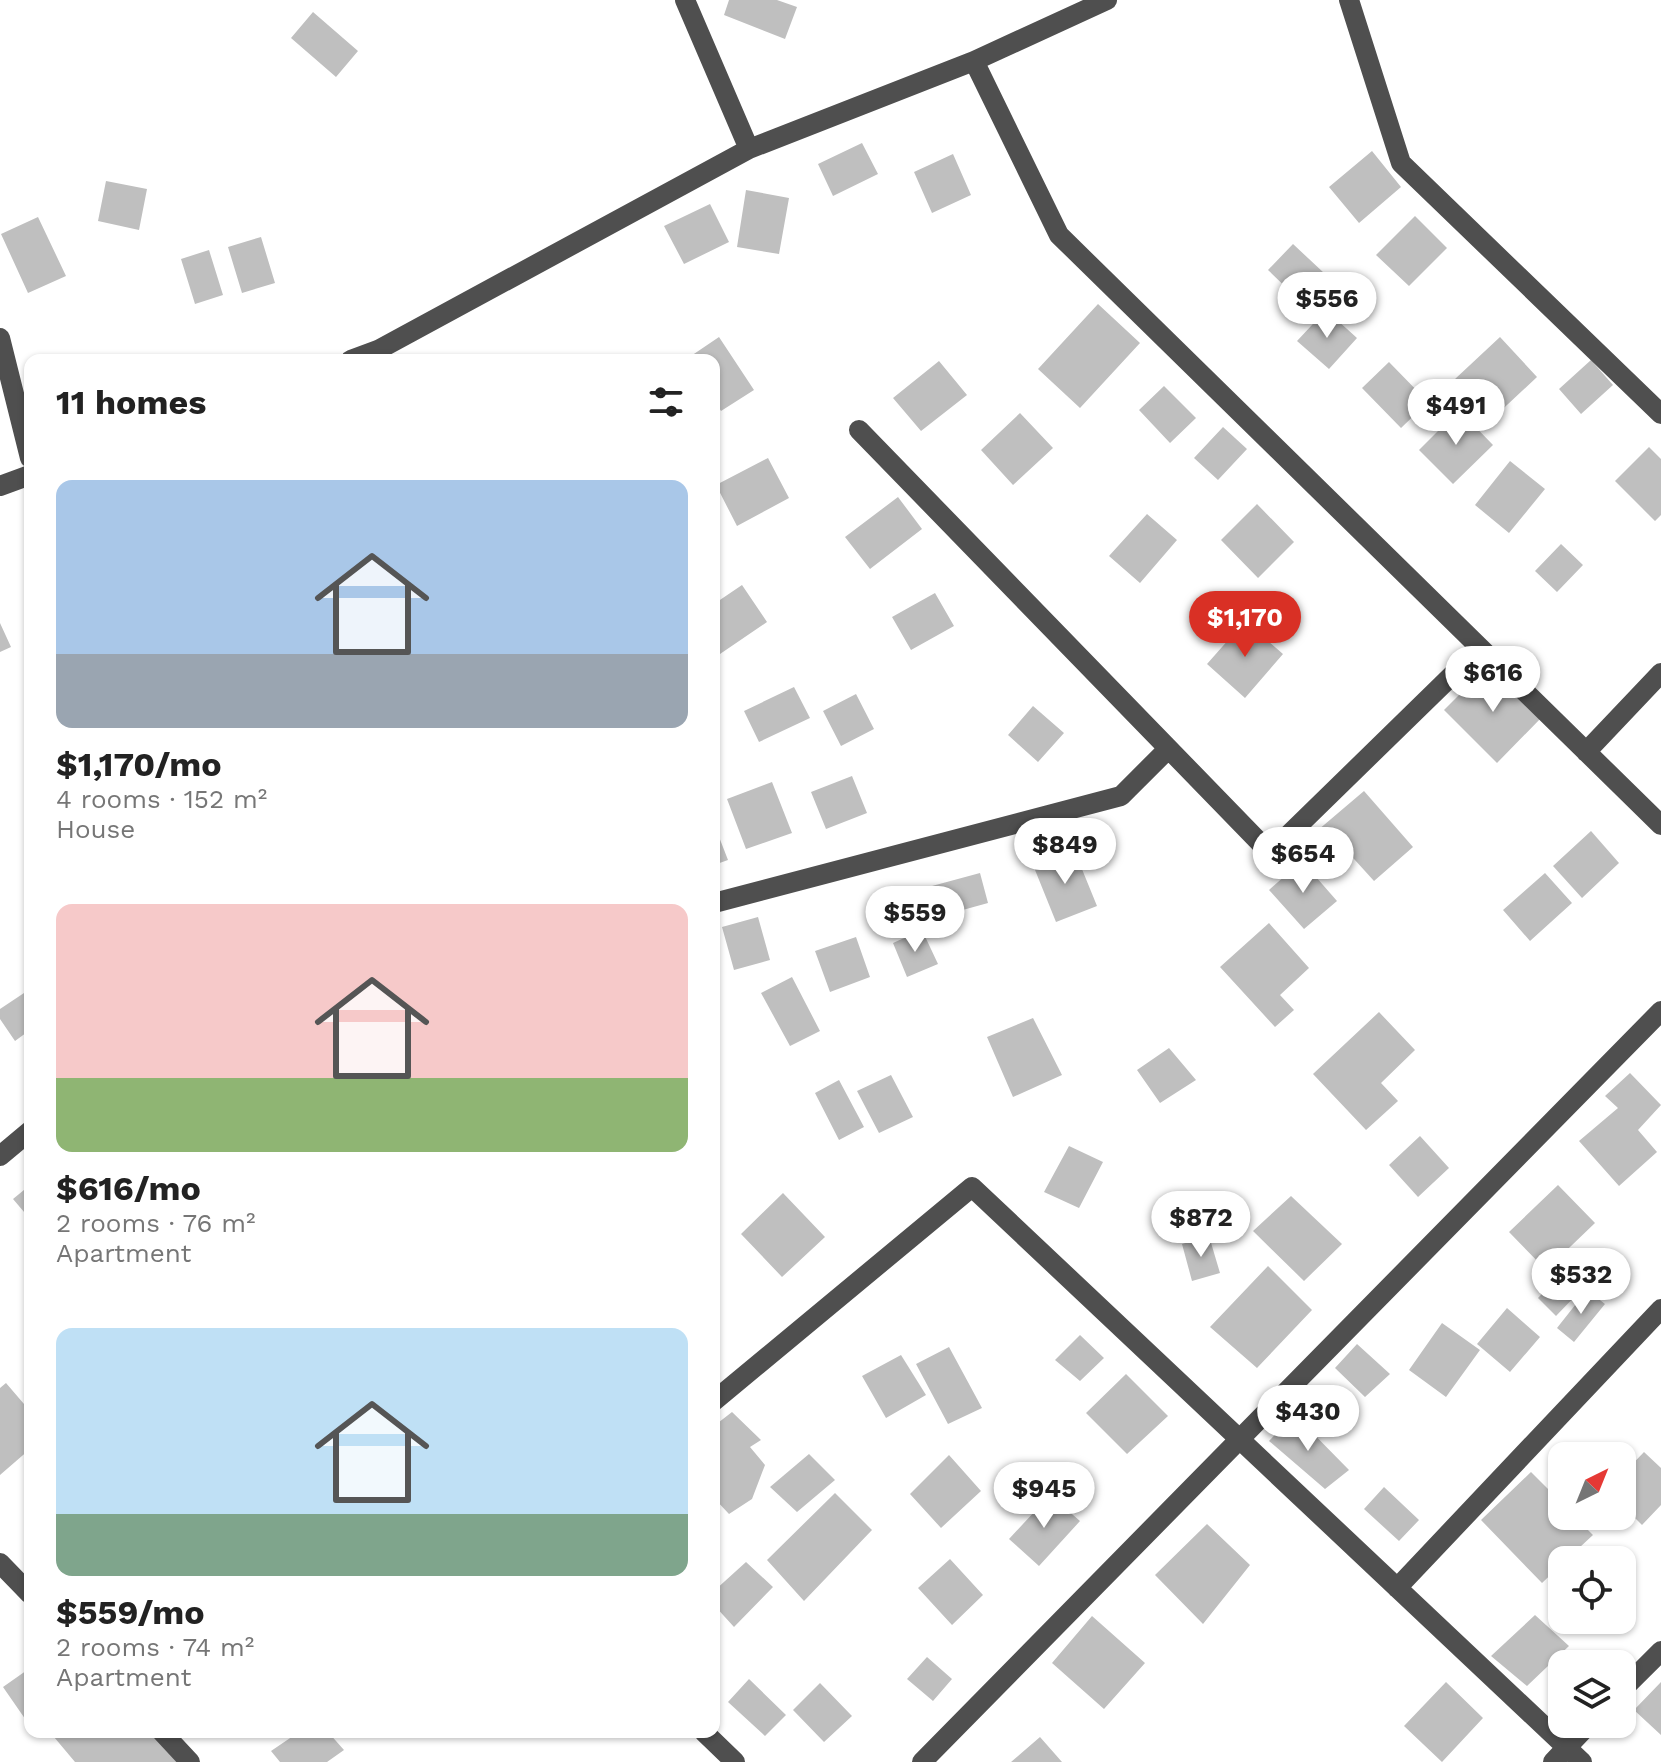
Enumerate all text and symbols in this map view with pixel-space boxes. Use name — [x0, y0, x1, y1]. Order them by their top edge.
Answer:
pin: $556 — [1280, 272, 1374, 340]
text: $556 — [1296, 283, 1359, 313]
pin: $491 — [1409, 379, 1503, 447]
icon: filters — [644, 380, 688, 424]
text: 11 homes — [56, 382, 206, 422]
text: $491 — [1426, 390, 1486, 420]
icon: home — [300, 532, 444, 676]
pin: $1,170 — [1180, 591, 1310, 659]
text: $1,170 — [1207, 602, 1283, 632]
pin: $616 — [1446, 646, 1540, 714]
text: $616 — [1463, 657, 1523, 687]
text: $1,170/mo — [56, 744, 222, 784]
text: 4 rooms · 152 m² — [56, 784, 267, 814]
text: House — [56, 814, 135, 844]
pin: $849 — [1018, 818, 1112, 886]
pin: $654 — [1256, 827, 1350, 895]
text: $849 — [1032, 829, 1098, 859]
text: $654 — [1271, 838, 1335, 868]
pin: $559 — [868, 886, 962, 954]
text: $559 — [884, 897, 947, 927]
icon: home — [300, 956, 444, 1100]
text: $616/mo — [56, 1168, 201, 1208]
pin: $872 — [1154, 1191, 1248, 1259]
text: $872 — [1169, 1202, 1233, 1232]
text: 2 rooms · 76 m² — [56, 1208, 255, 1238]
text: Apartment — [56, 1238, 192, 1268]
pin: $532 — [1534, 1248, 1628, 1316]
text: $532 — [1550, 1259, 1612, 1289]
icon: home — [300, 1380, 444, 1524]
pin: $430 — [1261, 1385, 1355, 1453]
text: $430 — [1275, 1396, 1341, 1426]
north arrow — [1548, 1442, 1636, 1530]
map controls — [1548, 1442, 1636, 1738]
pin: $945 — [997, 1462, 1091, 1530]
text: $945 — [1012, 1473, 1076, 1503]
button: locate — [1548, 1546, 1636, 1634]
text: $559/mo — [56, 1592, 205, 1632]
text: 2 rooms · 74 m² — [56, 1632, 254, 1662]
button: layers — [1548, 1650, 1636, 1738]
text: Apartment — [56, 1662, 192, 1692]

